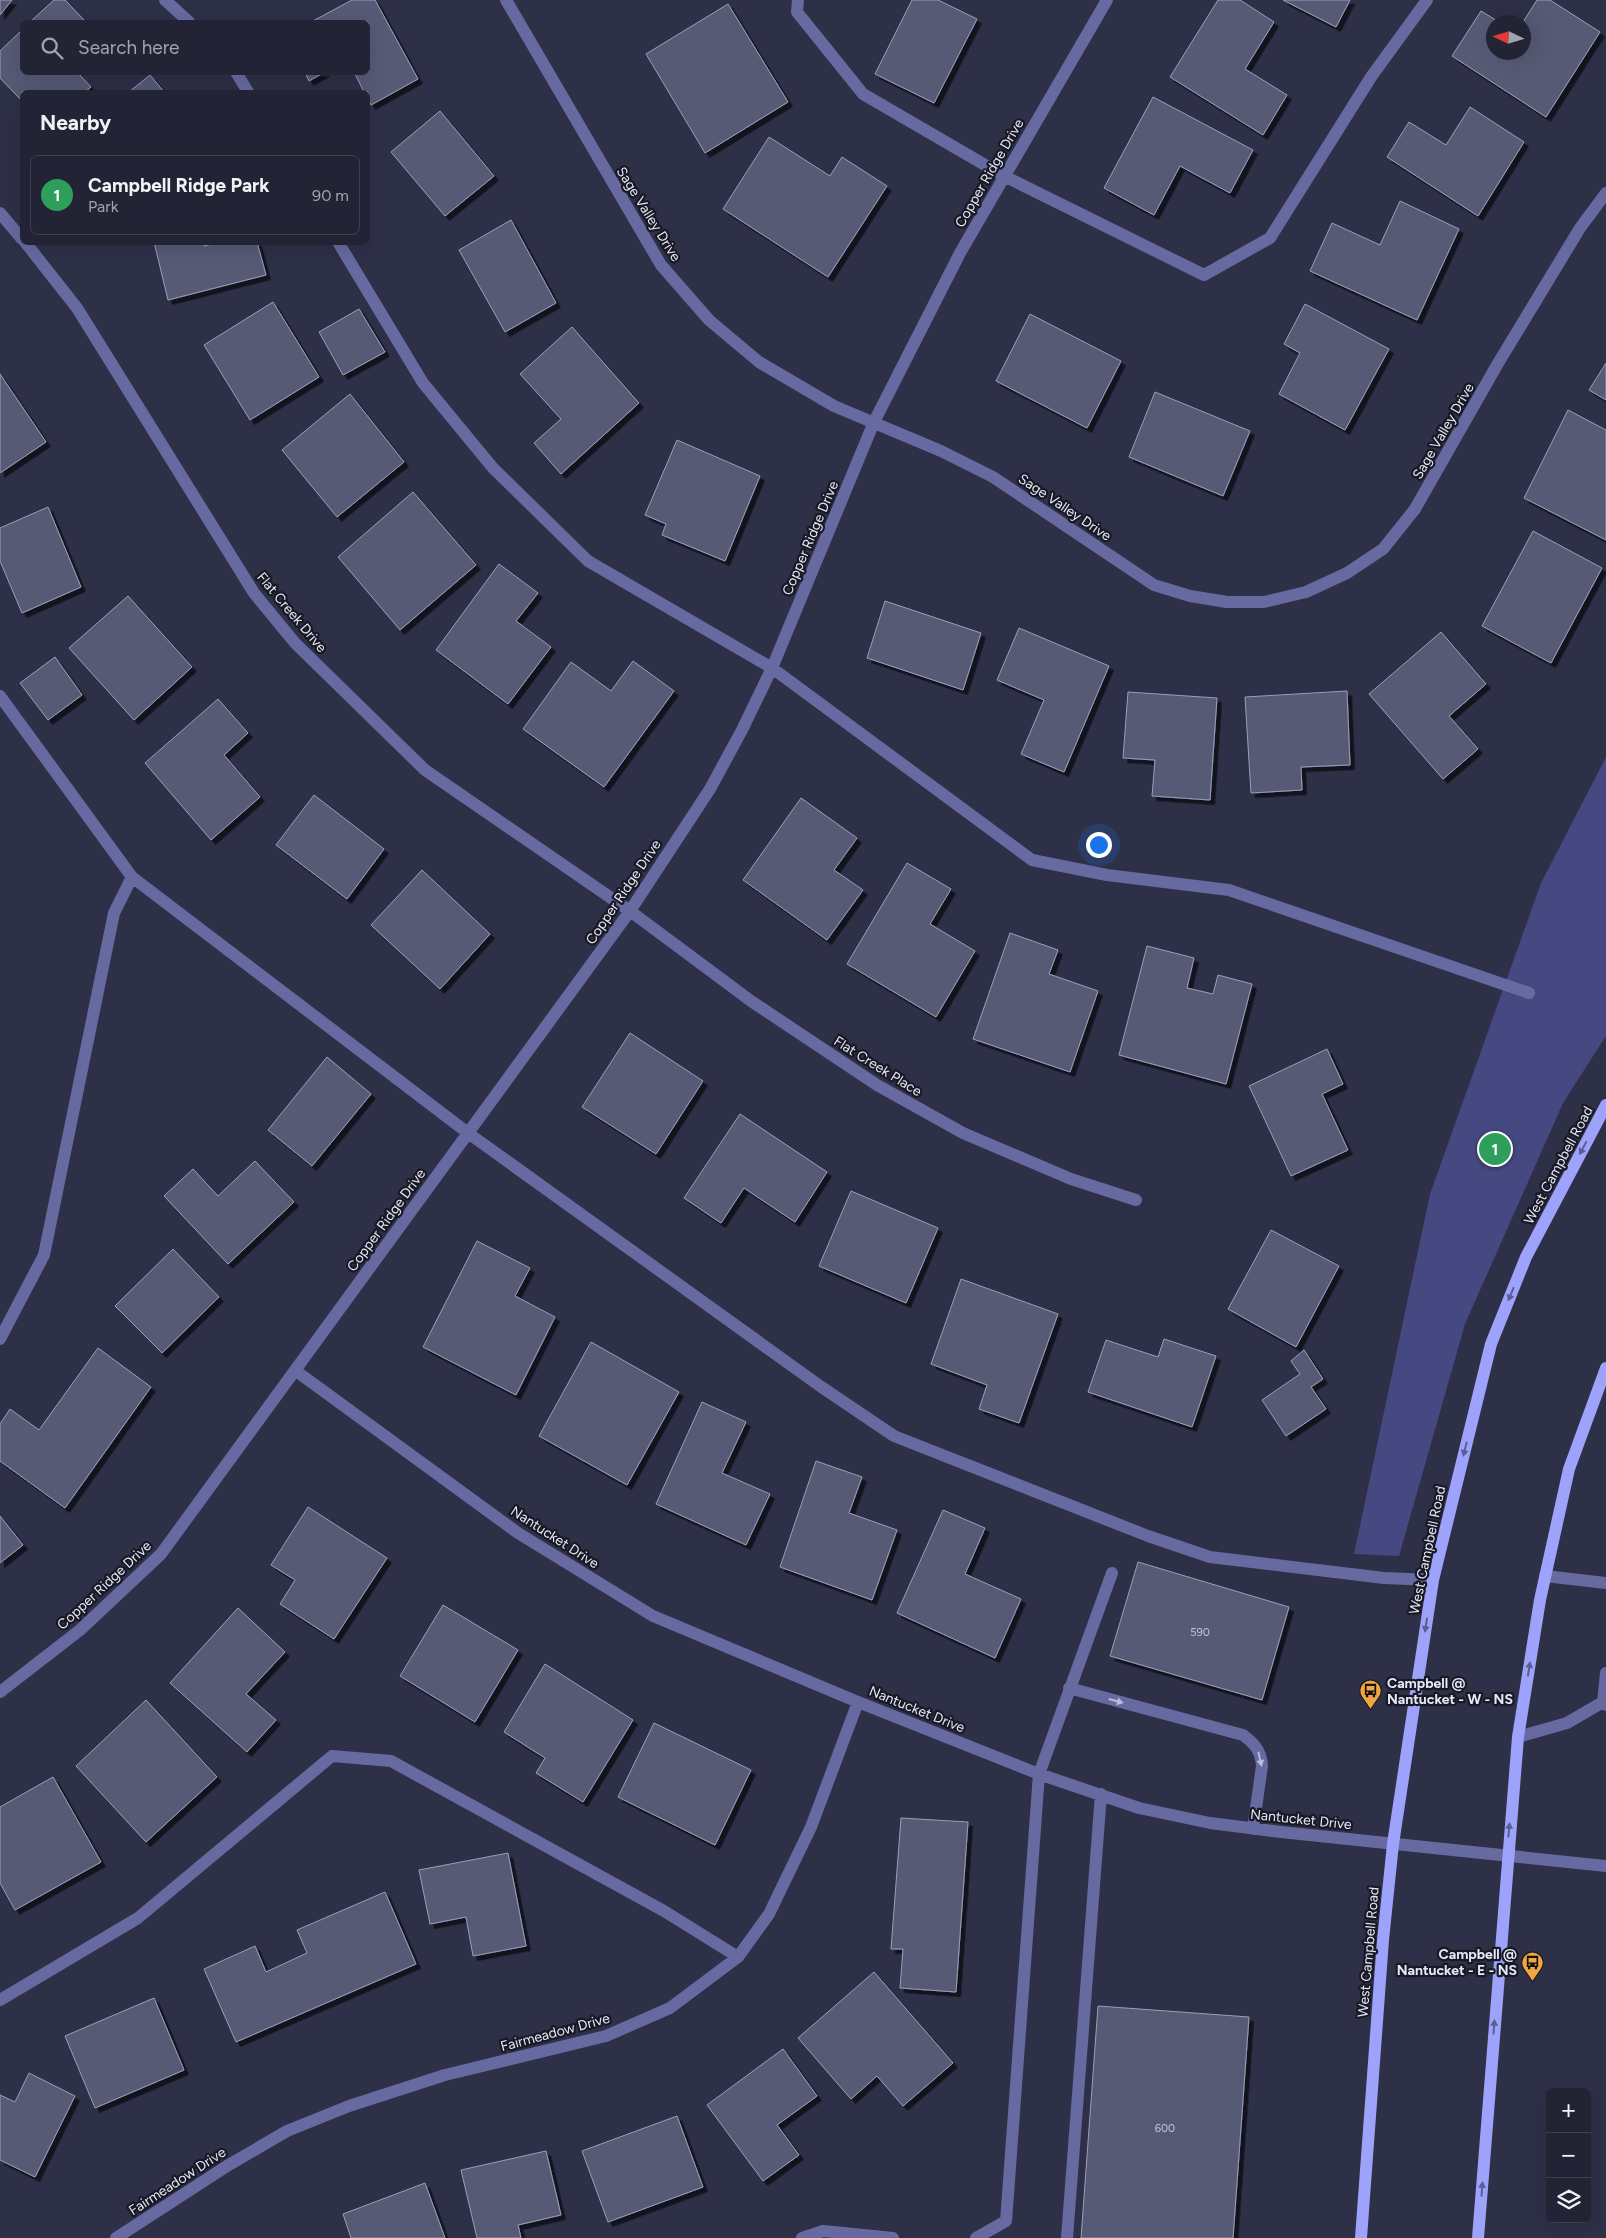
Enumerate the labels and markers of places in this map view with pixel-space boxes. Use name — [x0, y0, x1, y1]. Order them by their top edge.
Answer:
pin: 1 — [1479, 1130, 1511, 1168]
place label: Campbell @ Nantucket - W - NS — [1387, 1675, 1513, 1708]
bus stop icon: Campbell @ Nantucket - W - NS — [1359, 1679, 1383, 1710]
place label: Campbell @ Nantucket - E - NS — [1397, 1946, 1517, 1979]
bus stop icon: Campbell @ Nantucket - E - NS — [1521, 1950, 1545, 1981]

